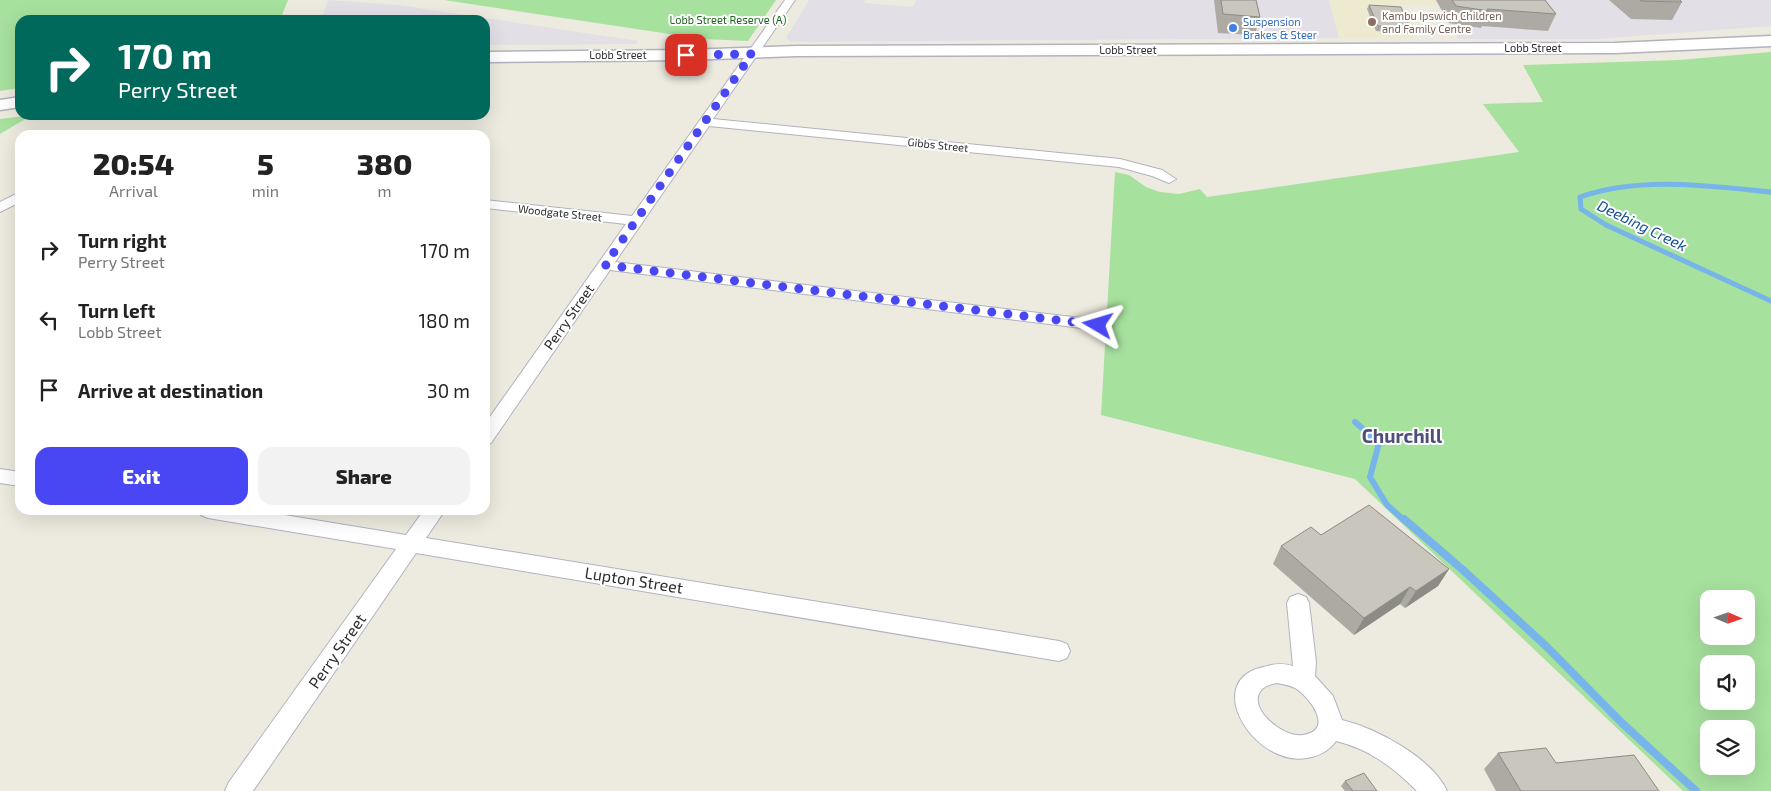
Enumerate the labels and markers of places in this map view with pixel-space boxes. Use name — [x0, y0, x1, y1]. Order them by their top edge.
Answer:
place label: Kambu Ipswich Children and Family Centre — [1382, 9, 1502, 35]
place label: Suspension Brakes & Steer — [1243, 15, 1318, 41]
marker: Kambu Ipswich Children and Family Centre — [1366, 16, 1378, 28]
marker: Suspension Brakes & Steer — [1227, 22, 1239, 34]
pin — [665, 34, 707, 76]

